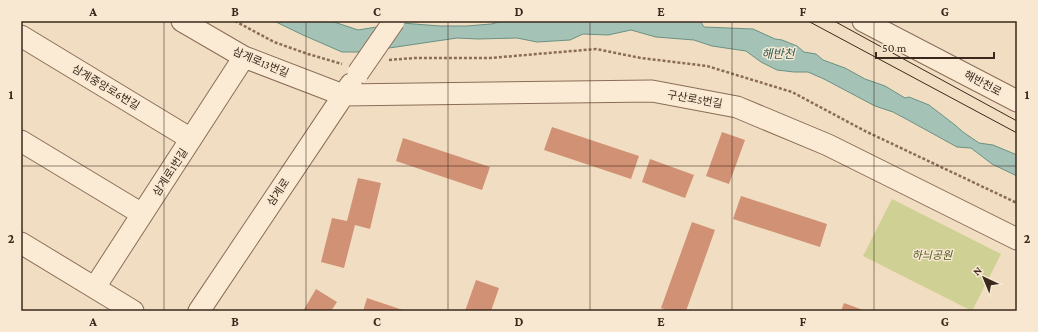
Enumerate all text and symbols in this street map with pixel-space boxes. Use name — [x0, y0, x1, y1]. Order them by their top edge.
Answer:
text: A — [88, 4, 97, 19]
text: B — [231, 4, 239, 19]
text: C — [373, 4, 381, 19]
text: D — [515, 4, 524, 19]
text: E — [657, 4, 665, 19]
text: F — [800, 4, 807, 19]
text: G — [941, 4, 949, 19]
scale bar — [876, 34, 994, 60]
text: 50 m — [882, 41, 907, 55]
street label: 삼계로13번길 — [231, 45, 291, 79]
water label: 해반천 — [761, 47, 797, 61]
street label: 삼계중앙로6번길 — [70, 62, 142, 112]
street label: 해반천로 — [962, 68, 1004, 98]
text: 1 — [9, 87, 14, 102]
text: 1 — [1025, 87, 1030, 102]
street label: 구산로5번길 — [666, 88, 724, 110]
street label: 삼계로1번길 — [150, 146, 190, 198]
street label: 삼계로 — [265, 176, 291, 208]
text: 2 — [8, 231, 15, 246]
text: 2 — [1024, 231, 1031, 246]
park label: 하늬공원 — [912, 249, 953, 261]
north arrow — [964, 258, 1004, 298]
text: N — [970, 264, 984, 278]
text: A — [88, 314, 97, 329]
text: B — [231, 314, 239, 329]
text: C — [373, 314, 381, 329]
text: D — [515, 314, 524, 329]
text: E — [657, 314, 665, 329]
text: F — [800, 314, 807, 329]
text: G — [941, 314, 949, 329]

